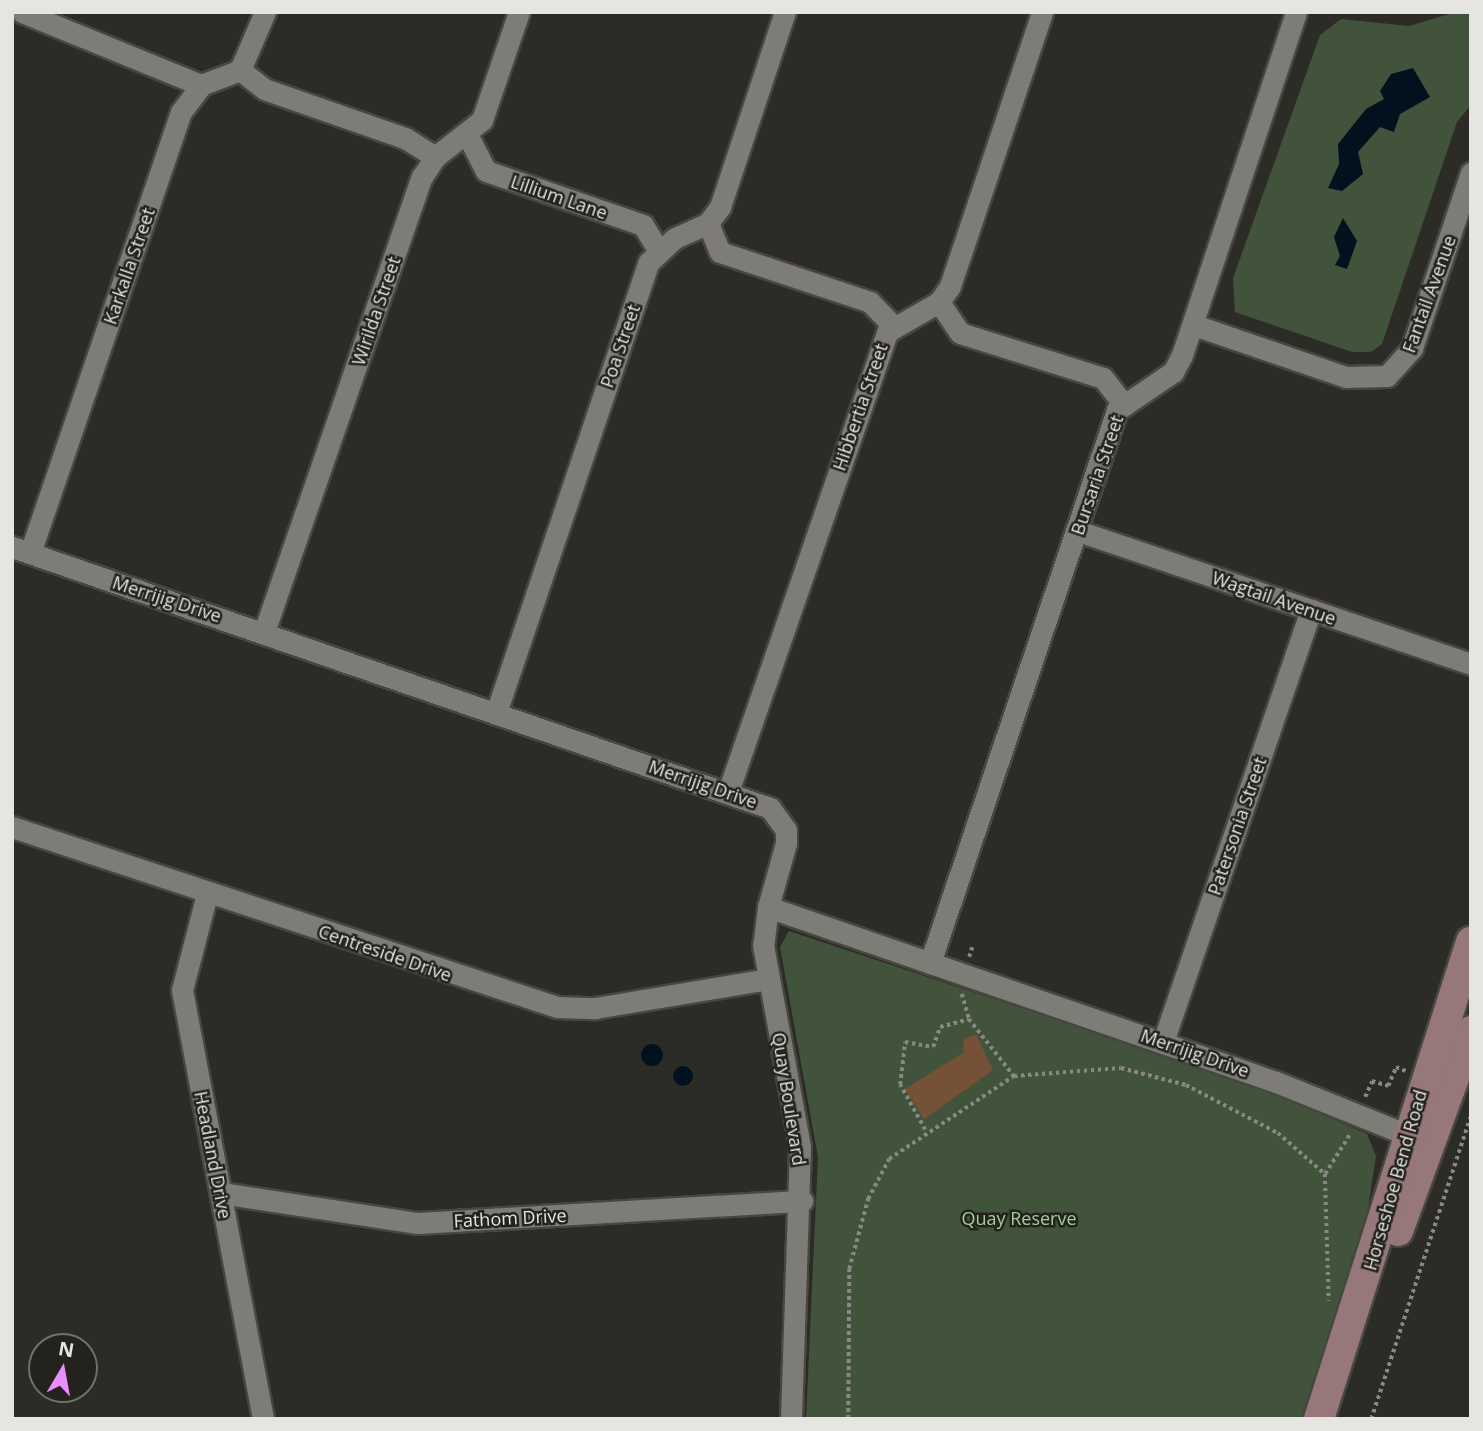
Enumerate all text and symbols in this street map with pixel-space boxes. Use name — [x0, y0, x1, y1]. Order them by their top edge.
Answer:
street label: Lillium Lane — [508, 170, 610, 224]
street label: Karkalla Street — [99, 205, 159, 327]
street label: Fantail Avenue — [1398, 232, 1460, 356]
street label: Wirilda Street — [347, 254, 405, 368]
street label: Poa Street — [596, 302, 644, 390]
street label: Hibbertia Street — [828, 341, 892, 473]
street label: Bursaria Street — [1066, 412, 1128, 538]
street label: Wagtail Avenue — [1209, 567, 1339, 629]
street label: Merrijig Drive — [110, 571, 224, 627]
street label: Patersonia Street — [1203, 754, 1271, 898]
street label: Merrijig Drive — [646, 755, 760, 813]
street label: Centreside Drive — [316, 920, 454, 986]
street label: Merrijig Drive — [1138, 1024, 1252, 1082]
street label: Quay Boulevard — [768, 1031, 810, 1167]
street label: Horseshoe Bend Road — [1359, 1087, 1431, 1273]
street label: Headland Drive — [190, 1089, 236, 1221]
street label: Fathom Drive — [453, 1204, 567, 1232]
park label: Quay Reserve — [961, 1207, 1077, 1229]
north arrow — [28, 1333, 98, 1403]
text: N — [56, 1335, 76, 1363]

